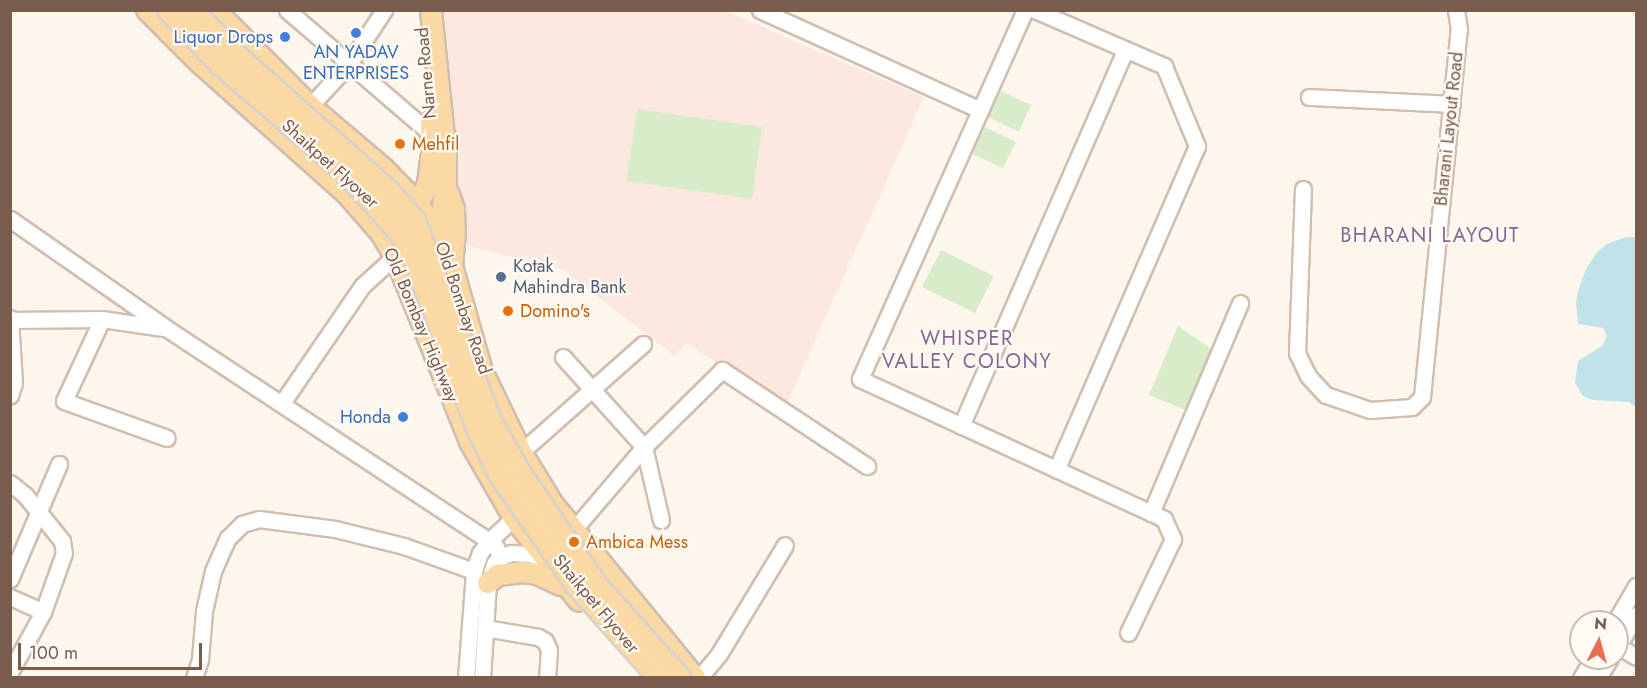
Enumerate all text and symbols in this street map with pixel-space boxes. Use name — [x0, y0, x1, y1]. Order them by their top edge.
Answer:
place label: Liquor Drops — [174, 26, 273, 48]
marker: AN YADAV ENTERPRISES — [349, 26, 363, 40]
street label: Narne Road — [411, 26, 441, 120]
marker: Liquor Drops — [278, 30, 292, 44]
place label: AN YADAV ENTERPRISES — [303, 42, 409, 84]
street label: Bharani Layout Road — [1430, 51, 1468, 207]
street label: Shaikpet Flyover — [277, 115, 383, 213]
place label: Mehfil — [412, 133, 459, 155]
marker: Mehfil — [393, 137, 407, 151]
district label: BHARANI LAYOUT — [1340, 223, 1520, 247]
street label: Old Bombay Road — [430, 239, 496, 377]
street label: Old Bombay Highway — [379, 244, 463, 406]
place label: Kotak Mahindra Bank — [513, 256, 626, 298]
marker: Kotak Mahindra Bank — [494, 270, 508, 284]
place label: Domino's — [520, 300, 590, 322]
marker: Domino's — [501, 304, 515, 318]
district label: WHISPER VALLEY COLONY — [882, 326, 1052, 373]
place label: Honda — [340, 406, 391, 428]
marker: Honda — [396, 410, 410, 424]
place label: Ambica Mess — [586, 531, 688, 553]
marker: Ambica Mess — [567, 535, 581, 549]
street label: Shaikpet Flyover — [548, 550, 644, 658]
north arrow — [1569, 610, 1629, 670]
text: N — [1593, 611, 1608, 636]
scale bar — [21, 631, 206, 669]
text: 100 m — [29, 640, 78, 666]

